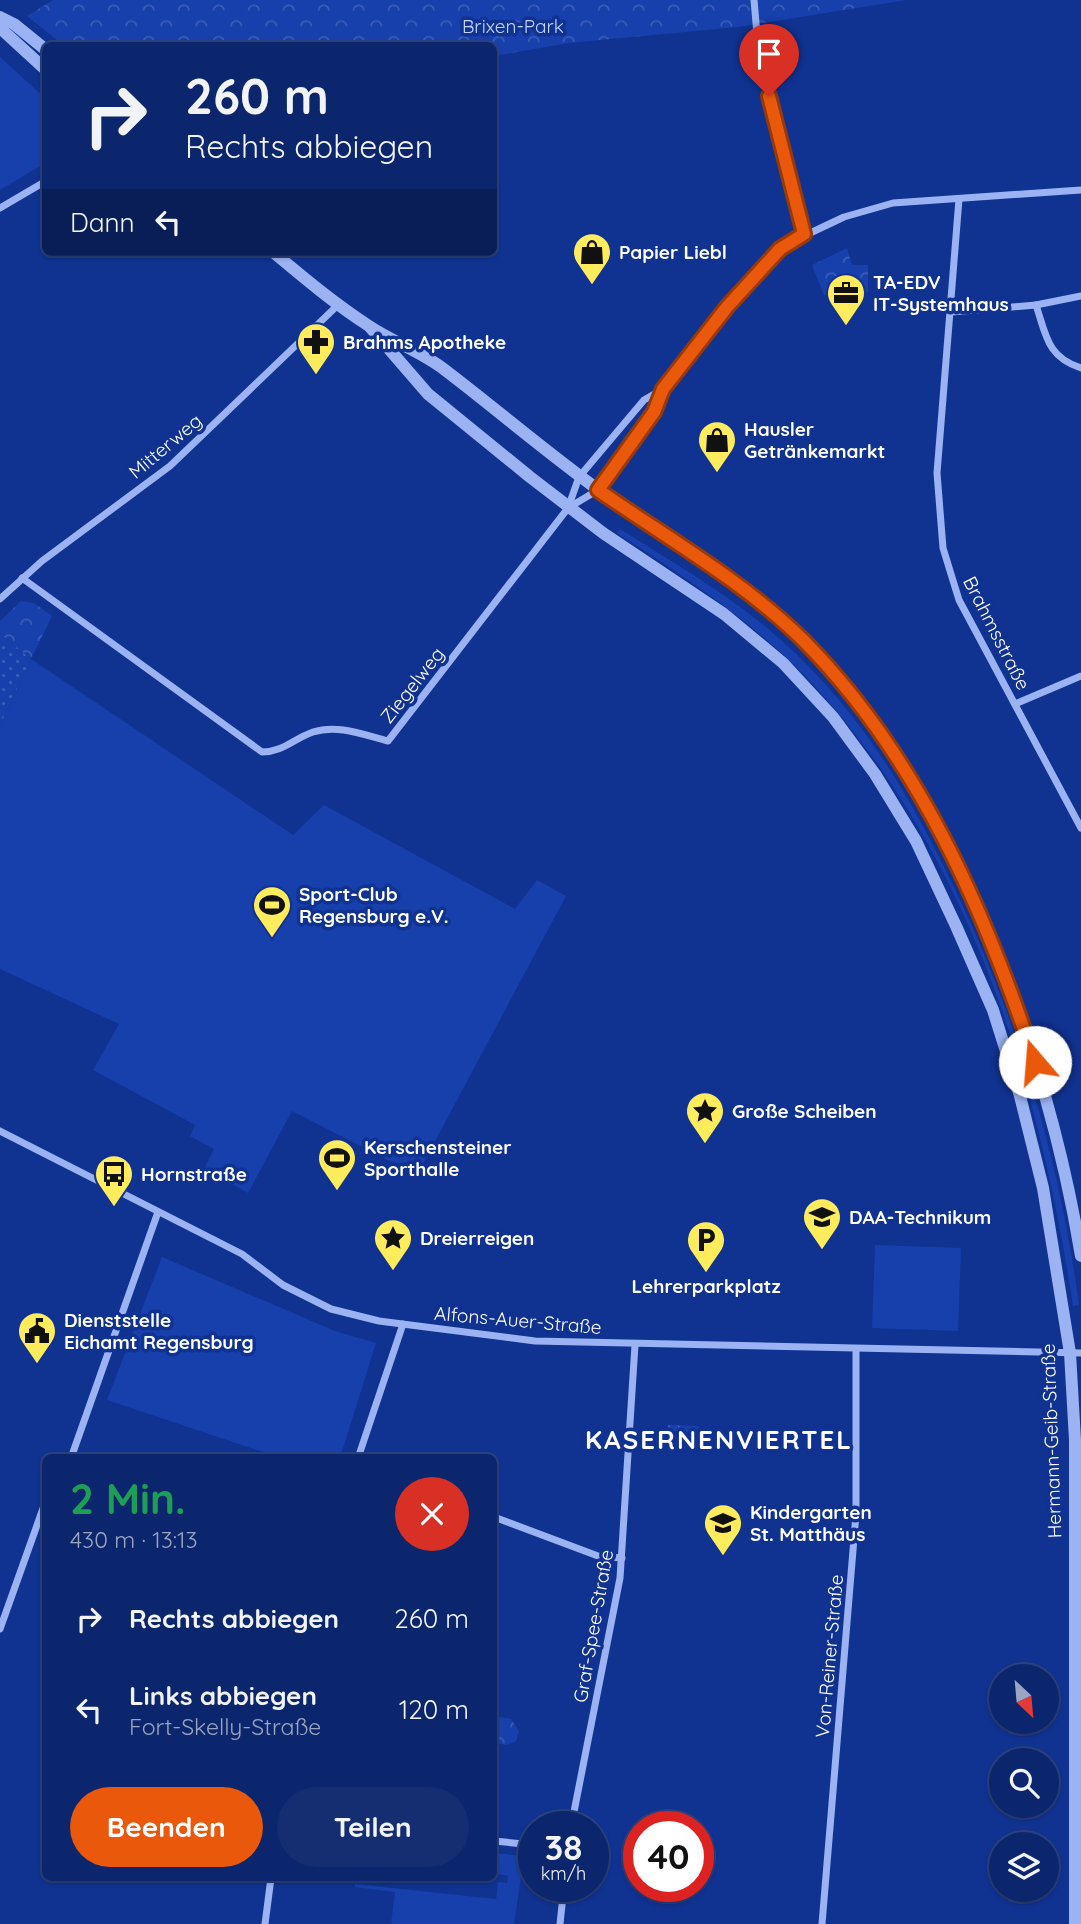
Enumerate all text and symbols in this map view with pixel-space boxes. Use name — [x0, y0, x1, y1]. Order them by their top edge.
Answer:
park label: Brixen-Park — [462, 14, 564, 38]
pin — [739, 24, 799, 96]
icon: arrive — [750, 35, 788, 73]
text: 260 m — [185, 65, 329, 126]
icon: right — [70, 70, 161, 161]
text: Rechts abbiegen — [185, 126, 433, 166]
icon: left — [149, 203, 187, 241]
text: Dann — [70, 206, 135, 239]
shop icon: Papier Liebl — [571, 231, 613, 286]
place label: Papier Liebl — [619, 240, 727, 264]
place label: TA-EDV IT-Systemhaus — [873, 270, 1009, 316]
office icon: TA-EDV IT-Systemhaus — [825, 272, 867, 327]
pharmacy icon: Brahms Apotheke — [295, 321, 337, 376]
place label: Brahms Apotheke — [343, 330, 506, 354]
street label: Mitterweg — [123, 408, 207, 484]
place label: Hausler Getränkemarkt — [744, 417, 885, 463]
shop icon: Hausler Getränkemarkt — [696, 419, 738, 474]
street label: Brahmsstraße — [958, 572, 1036, 694]
street label: Ziegelweg — [375, 642, 449, 728]
place label: Sport-Club Regensburg e.V. — [299, 882, 449, 928]
sports icon: Sport-Club Regensburg e.V. — [251, 884, 293, 939]
position arrow — [998, 1025, 1072, 1099]
place icon: Große Scheiben — [684, 1090, 726, 1145]
place label: Große Scheiben — [732, 1099, 877, 1123]
place label: Kerschensteiner Sporthalle — [364, 1135, 512, 1181]
sports icon: Kerschensteiner Sporthalle — [316, 1137, 358, 1192]
bus stop icon: Hornstraße — [93, 1153, 135, 1208]
place label: Hornstraße — [141, 1162, 247, 1186]
school or university icon: DAA-Technikum — [801, 1196, 843, 1251]
place label: DAA-Technikum — [849, 1205, 991, 1229]
place icon: Dreierreigen — [372, 1217, 414, 1272]
parking icon: Lehrerparkplatz — [685, 1219, 727, 1274]
place label: Dreierreigen — [420, 1226, 534, 1250]
place label: Lehrerparkplatz — [631, 1274, 781, 1298]
street label: Alfons-Auer-Straße — [433, 1301, 603, 1339]
place label: Dienststelle Eichamt Regensburg — [64, 1308, 254, 1354]
public building icon: Dienststelle Eichamt Regensburg — [16, 1310, 58, 1365]
street label: Hermann-Geib-Straße — [1036, 1343, 1066, 1539]
district label: KASERNENVIERTEL — [585, 1423, 853, 1456]
text: 2 Min. — [70, 1472, 185, 1525]
button: close — [395, 1477, 469, 1551]
place label: Kindergarten St. Matthäus — [750, 1500, 872, 1546]
school or university icon: Kindergarten St. Matthäus — [702, 1502, 744, 1557]
text: 430 m · 13:13 — [70, 1525, 198, 1554]
street label: Graf-Spee-Straße — [568, 1548, 618, 1704]
street label: Von-Reiner-Straße — [810, 1573, 848, 1739]
icon: right — [70, 1600, 108, 1638]
text: Rechts abbiegen — [129, 1602, 339, 1635]
text: 260 m — [394, 1602, 469, 1635]
north arrow — [989, 1664, 1059, 1734]
map controls — [989, 1664, 1059, 1902]
text: Links abbiegen — [129, 1679, 317, 1712]
icon: left — [70, 1691, 108, 1729]
text: 120 m — [399, 1693, 469, 1726]
text: Fort-Skelly-Straße — [129, 1712, 321, 1741]
button: search — [989, 1748, 1059, 1818]
button: Beenden — [70, 1787, 263, 1867]
button: Teilen — [277, 1787, 469, 1867]
speed limit sign: 40 — [623, 1811, 714, 1902]
text: 38 — [545, 1825, 582, 1869]
button: layers — [989, 1832, 1059, 1902]
text: km/h — [541, 1862, 586, 1885]

